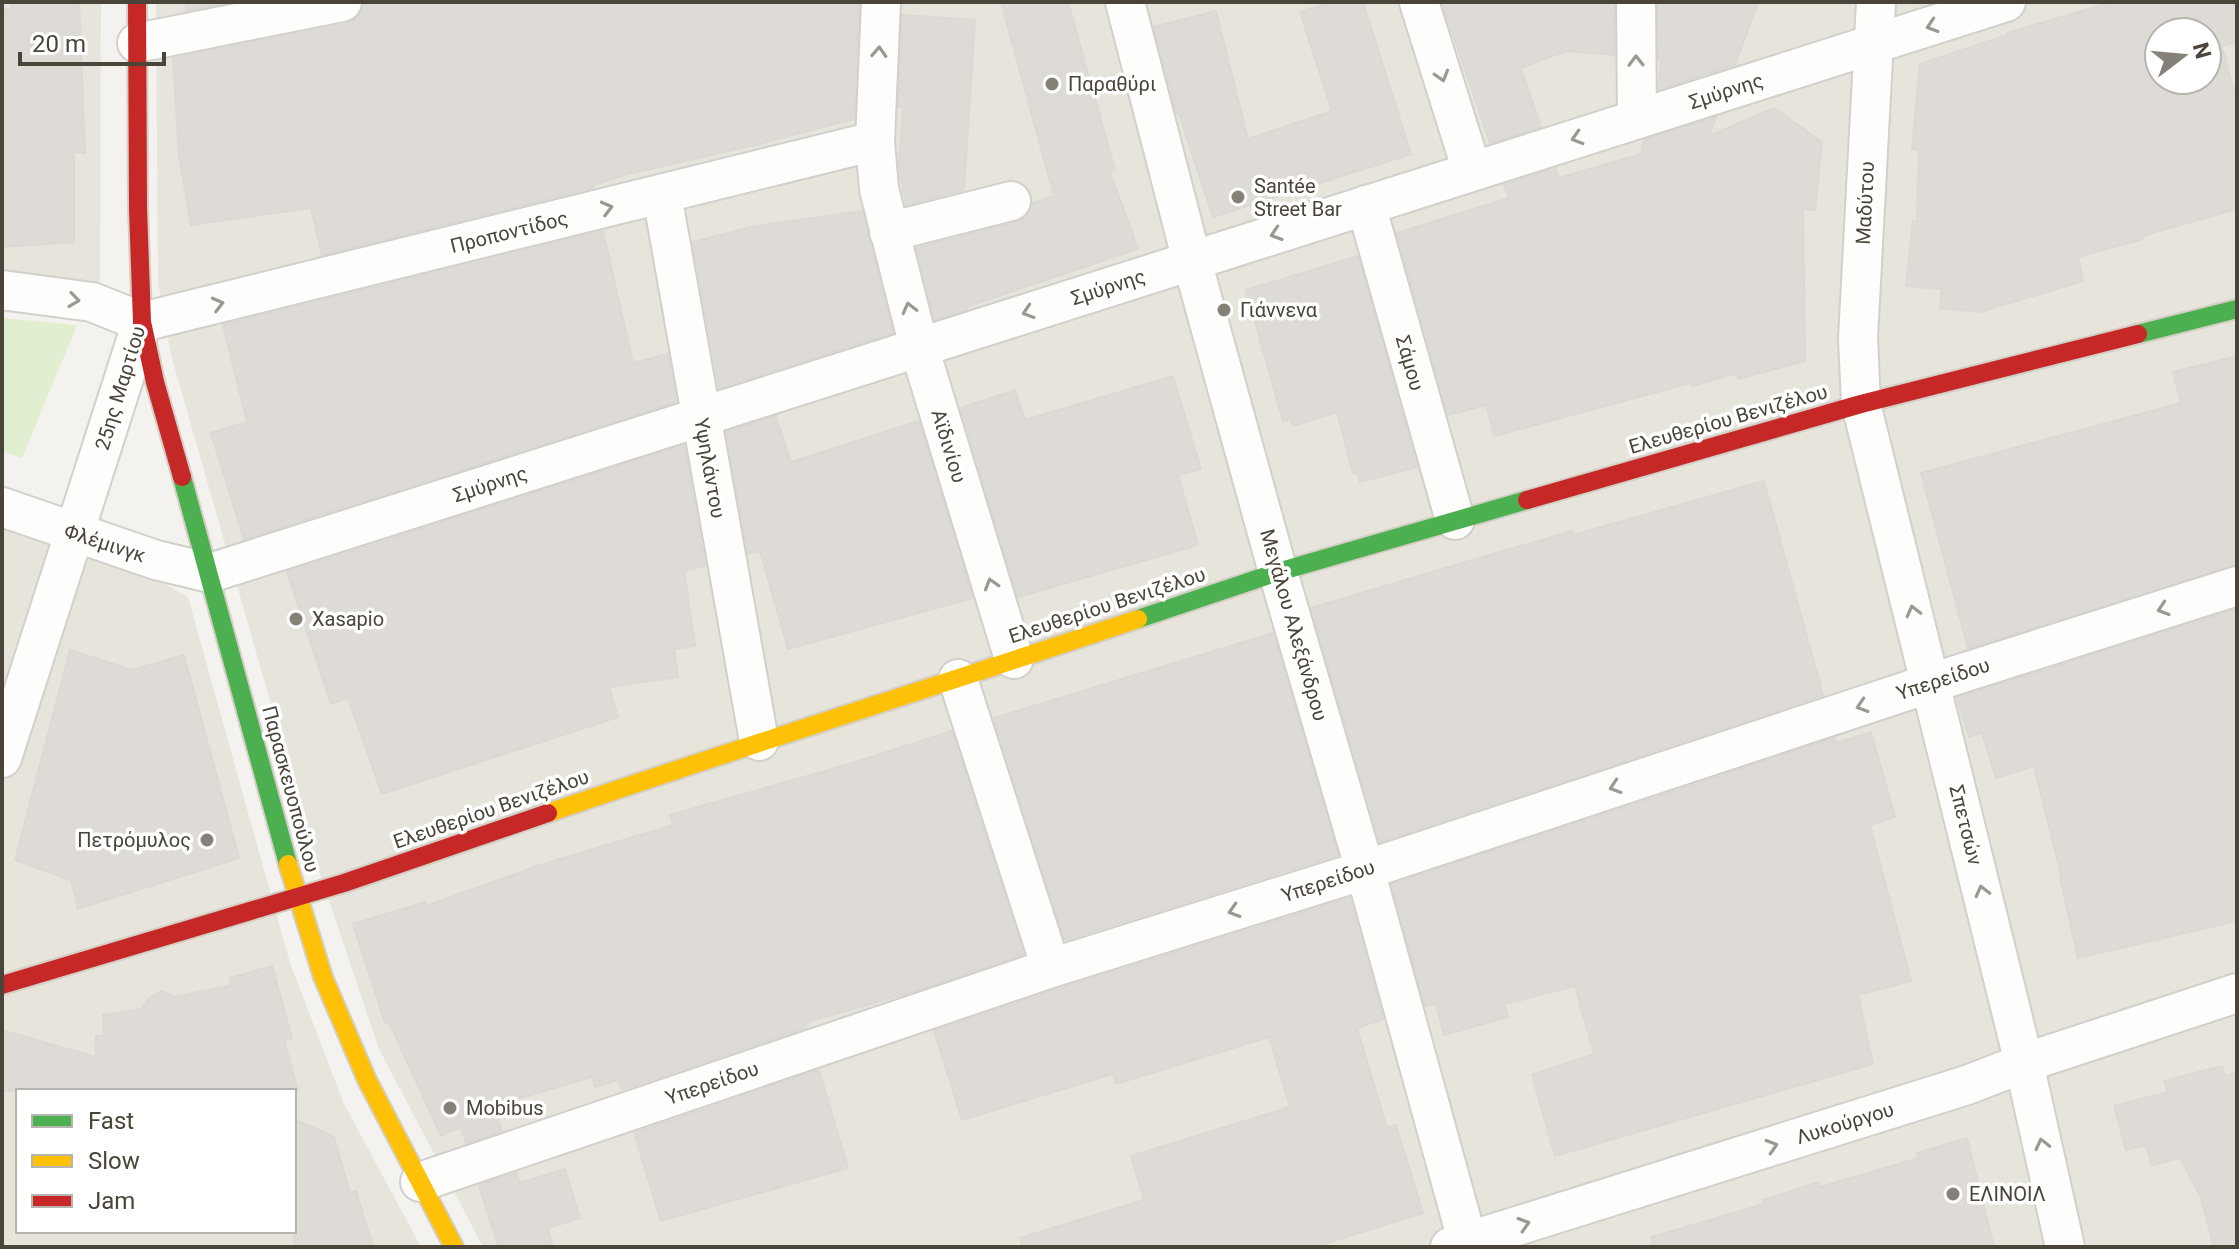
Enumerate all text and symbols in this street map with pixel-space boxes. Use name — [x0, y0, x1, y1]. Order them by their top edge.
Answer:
scale bar — [20, 16, 164, 66]
one-way arrow — [1925, 16, 1939, 32]
north arrow — [2143, 16, 2223, 96]
text: 20 m — [32, 30, 86, 58]
text: N — [2188, 40, 2216, 62]
one-way arrow — [870, 45, 887, 58]
one-way arrow — [1627, 54, 1645, 67]
street label: Σμύρνης — [1686, 68, 1766, 114]
one-way arrow — [1433, 69, 1449, 83]
place label: Παραθύρι — [1068, 72, 1156, 96]
marker: Παραθύρι — [1043, 75, 1061, 93]
one-way arrow — [1571, 129, 1584, 145]
street label: Μαδύτου — [1851, 161, 1879, 245]
place label: Santée Street Bar — [1254, 174, 1342, 221]
marker: Santée Street Bar — [1229, 188, 1247, 206]
one-way arrow — [599, 201, 613, 218]
street label: Προποντίδος — [448, 206, 570, 258]
one-way arrow — [1270, 225, 1283, 241]
street label: Σμύρνης — [1068, 264, 1148, 310]
one-way arrow — [67, 291, 81, 308]
one-way arrow — [211, 296, 224, 313]
place label: Γιάννενα — [1240, 298, 1318, 322]
marker: Γιάννενα — [1215, 301, 1233, 319]
one-way arrow — [901, 302, 918, 316]
one-way arrow — [1022, 303, 1036, 319]
street label: 25ης Μαρτίου — [90, 323, 150, 453]
street label: Σάμου — [1391, 333, 1429, 393]
street label: Ελευθερίου Βενιζέλου — [1626, 379, 1830, 459]
street label: Αϊδινίου — [926, 406, 972, 486]
street label: Υψηλάντου — [689, 416, 731, 520]
street label: Σμύρνης — [450, 461, 530, 507]
street label: Φλέμινγκ — [61, 519, 149, 567]
street label: Μεγάλου Αλεξάνδρου — [1255, 526, 1333, 724]
street label: Ελευθερίου Βενιζέλου — [1006, 562, 1208, 648]
one-way arrow — [984, 578, 1000, 591]
one-way arrow — [2156, 600, 2170, 616]
one-way arrow — [1905, 605, 1922, 618]
place label: Xasapio — [312, 607, 384, 631]
marker: Xasapio — [287, 610, 305, 628]
street label: Υπερείδου — [1893, 653, 1993, 705]
one-way arrow — [1855, 696, 1869, 712]
street label: Παρασκευοπούλου — [257, 703, 325, 875]
street label: Ελευθερίου Βενιζέλου — [390, 764, 592, 854]
one-way arrow — [1608, 778, 1622, 794]
street label: Σπετσών — [1944, 782, 1988, 868]
place label: Πετρόμυλος — [77, 828, 191, 852]
marker: Πετρόμυλος — [198, 831, 216, 849]
street label: Υπερείδου — [1278, 855, 1378, 907]
one-way arrow — [1974, 884, 1991, 898]
one-way arrow — [1228, 902, 1242, 918]
street label: Υπερείδου — [662, 1056, 762, 1110]
legend — [16, 1089, 296, 1233]
place label: Mobibus — [466, 1096, 544, 1120]
street label: Λυκούργου — [1793, 1097, 1897, 1149]
marker: Mobibus — [441, 1099, 459, 1117]
text: Fast — [88, 1107, 134, 1135]
one-way arrow — [2034, 1137, 2051, 1151]
one-way arrow — [1765, 1139, 1779, 1155]
text: Slow — [88, 1147, 140, 1175]
place label: ΕΛΙΝΟΙΛ — [1969, 1182, 2046, 1206]
marker: ΕΛΙΝΟΙΛ — [1944, 1185, 1962, 1203]
text: Jam — [88, 1187, 135, 1215]
one-way arrow — [1517, 1217, 1531, 1233]

